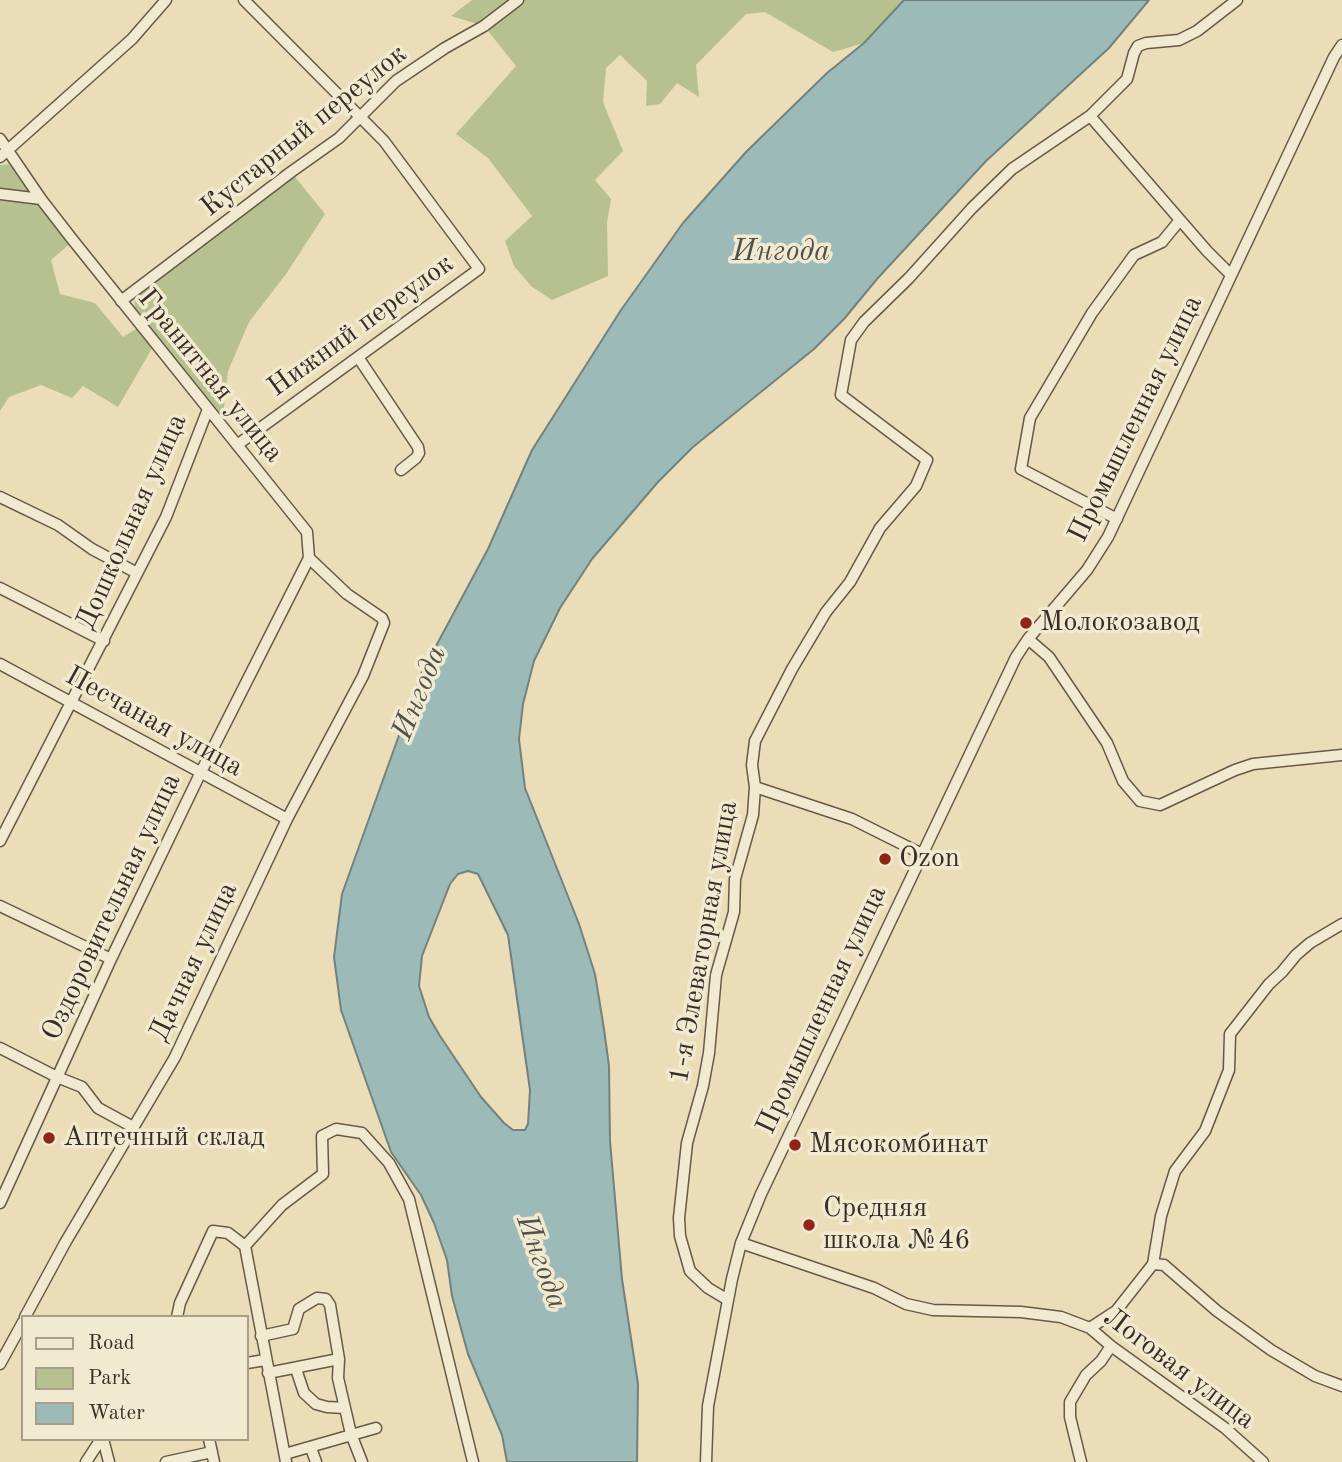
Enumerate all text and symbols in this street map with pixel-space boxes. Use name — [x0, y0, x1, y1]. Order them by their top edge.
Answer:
street label: Кустарный переулок — [194, 38, 414, 224]
water label: Ингода — [732, 234, 830, 270]
street label: Нижний переулок — [262, 247, 460, 405]
street label: Гранитная улица — [130, 283, 290, 469]
street label: Промышленная улица — [1062, 290, 1210, 548]
street label: Дошкольная улица — [69, 409, 195, 635]
place label: Молокозавод — [1040, 606, 1200, 640]
marker: Молокозавод — [1018, 615, 1034, 631]
water label: Ингода — [385, 641, 455, 745]
street label: Песчаная улица — [59, 659, 249, 785]
street label: Оздоровительная улица — [35, 768, 189, 1046]
street label: 1-я Элеваторная улица — [663, 798, 745, 1086]
place label: Ozon — [899, 842, 960, 876]
marker: Ozon — [877, 851, 893, 867]
street label: Дачная улица — [142, 877, 246, 1047]
street label: Промышленная улица — [750, 880, 894, 1140]
place label: Аптечный склад — [63, 1121, 264, 1155]
place label: Мясокомбинат — [809, 1128, 989, 1162]
marker: Аптечный склад — [41, 1130, 57, 1146]
marker: Мясокомбинат — [787, 1137, 803, 1153]
place label: Средняя школа №46 — [823, 1192, 970, 1258]
water label: Ингода — [507, 1210, 575, 1314]
marker: Средняя школа №46 — [801, 1217, 817, 1233]
street label: Логовая улица — [1096, 1301, 1262, 1437]
legend — [21, 1315, 248, 1441]
text: Road — [88, 1333, 135, 1354]
text: Park — [88, 1368, 131, 1389]
text: Water — [88, 1403, 145, 1424]

